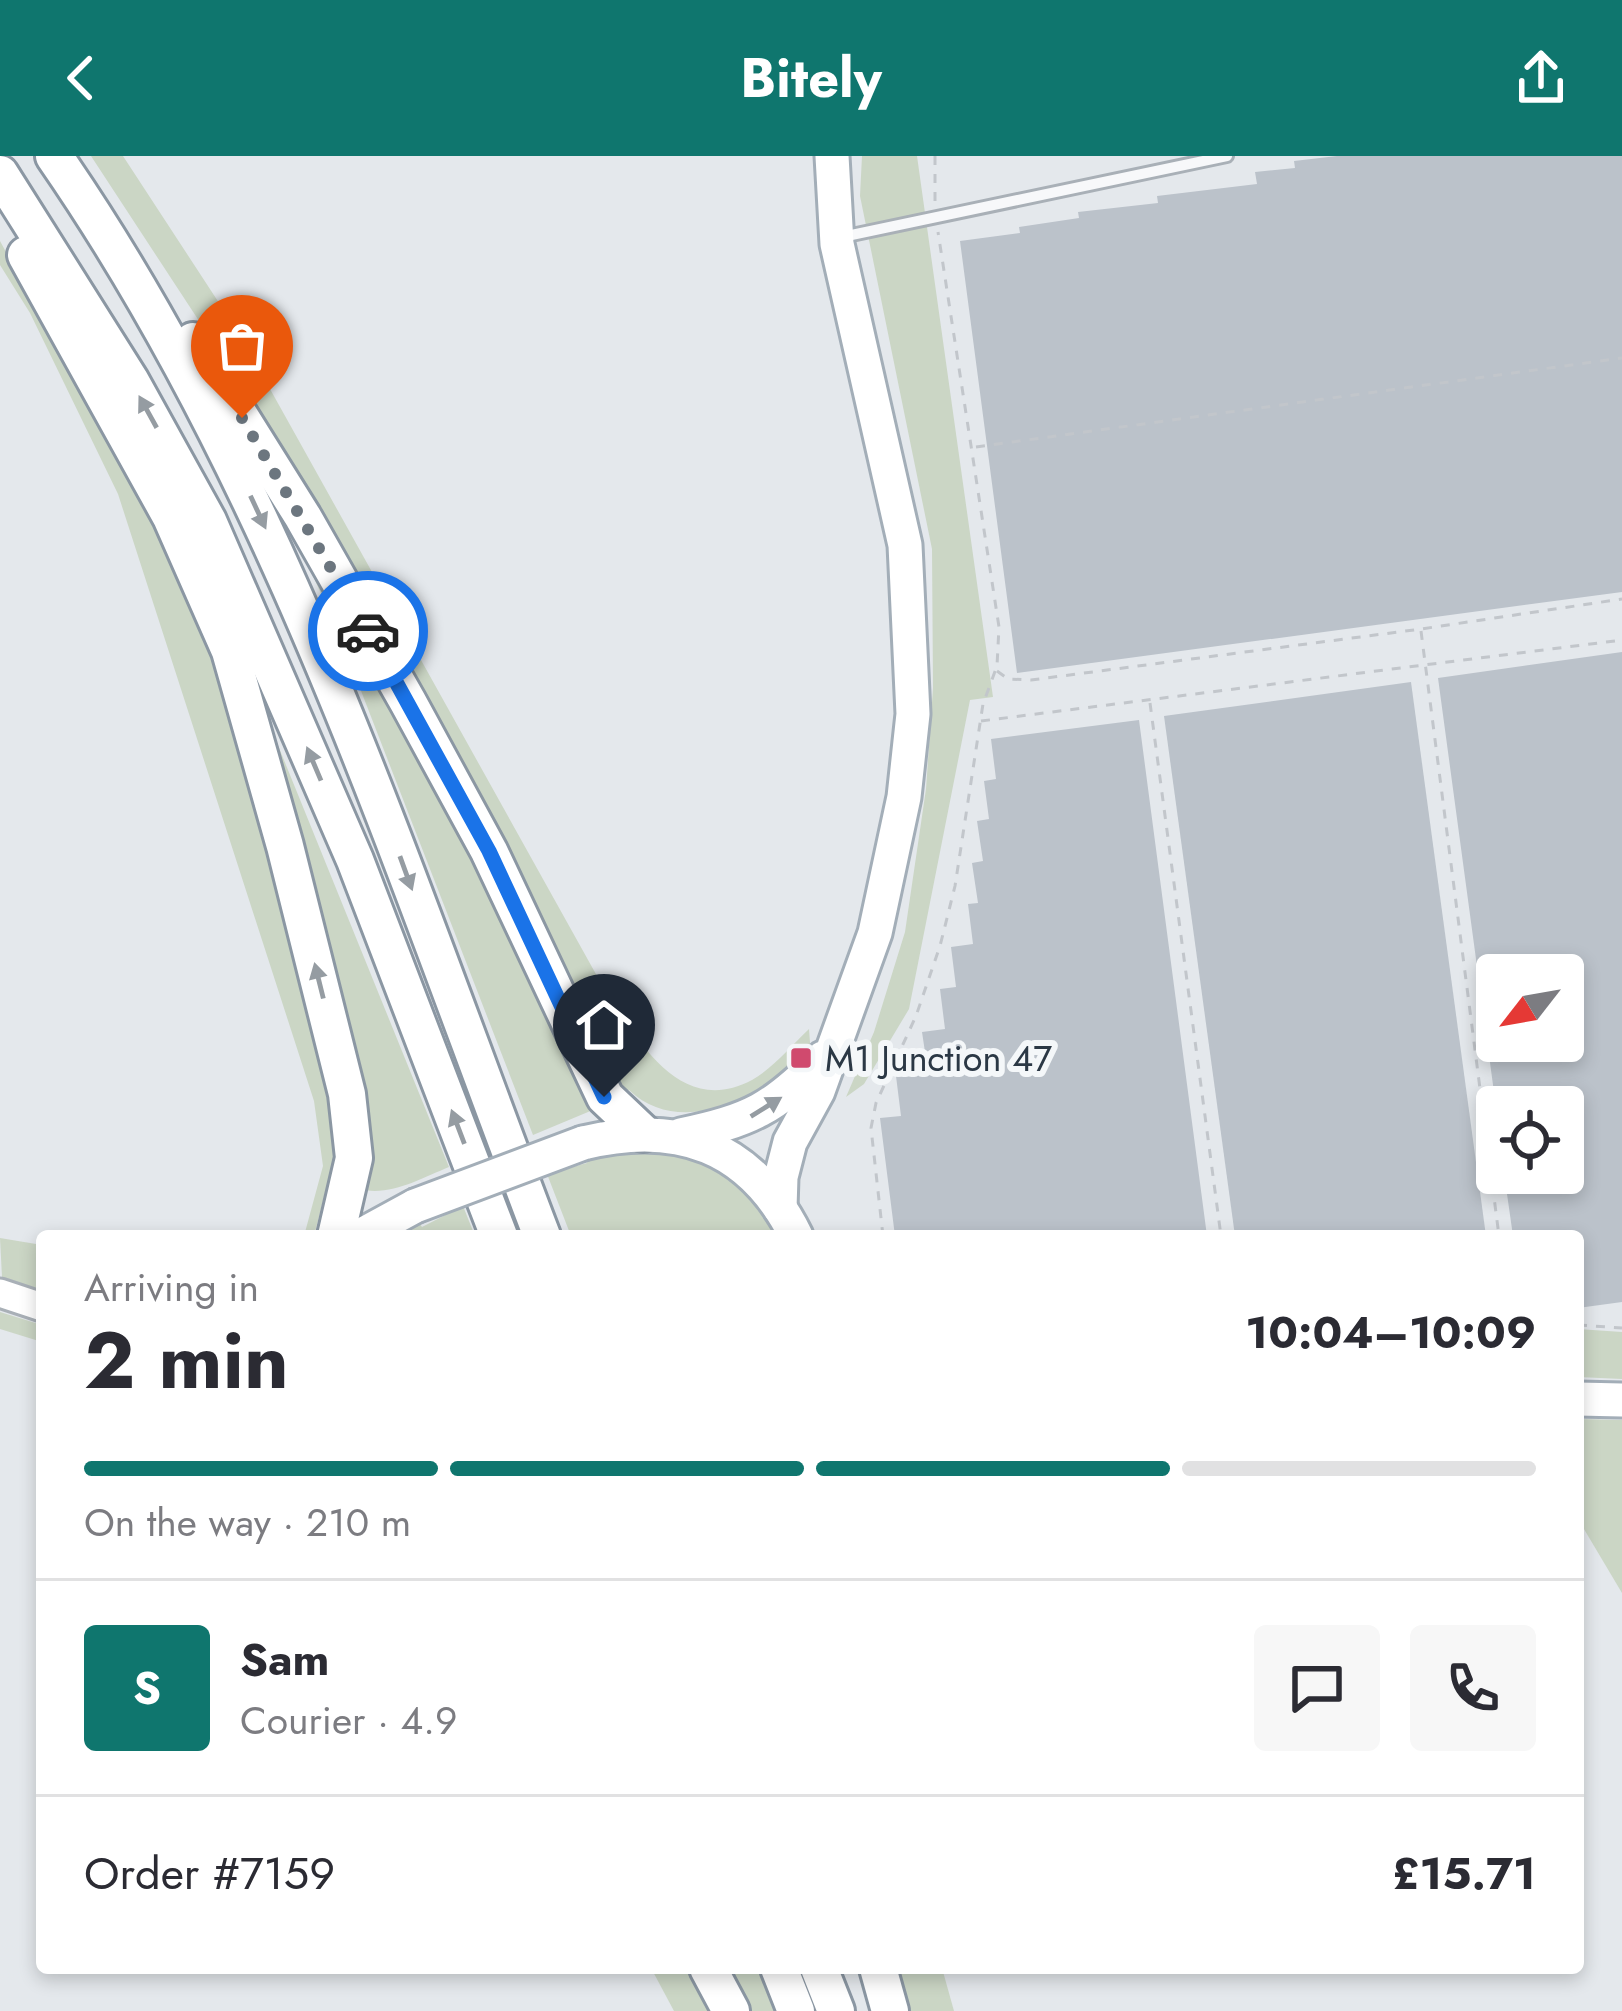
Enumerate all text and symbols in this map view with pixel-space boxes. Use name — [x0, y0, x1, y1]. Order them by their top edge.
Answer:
text: Bitely — [740, 39, 882, 117]
icon: back — [48, 45, 114, 111]
icon: share — [1508, 45, 1574, 111]
pin — [191, 295, 293, 418]
icon: bag — [209, 313, 275, 379]
one-way arrow — [138, 395, 159, 428]
one-way arrow — [248, 495, 268, 530]
courier — [308, 571, 428, 691]
icon: car — [335, 598, 401, 664]
one-way arrow — [304, 746, 323, 782]
one-way arrow — [397, 855, 416, 891]
north arrow — [1476, 954, 1584, 1062]
map controls — [1476, 954, 1584, 1194]
one-way arrow — [309, 962, 328, 999]
pin — [553, 974, 655, 1097]
icon: home — [571, 992, 637, 1058]
place label: M1 Junction 47 — [825, 1032, 1052, 1084]
marker: M1 Junction 47 — [788, 1045, 814, 1071]
button: locate — [1476, 1086, 1584, 1194]
one-way arrow — [749, 1097, 783, 1118]
one-way arrow — [447, 1108, 466, 1144]
text: Arriving in — [84, 1259, 259, 1316]
text: 10:04–10:09 — [1245, 1300, 1536, 1365]
text: 2 min — [84, 1305, 289, 1417]
text: On the way · 210 m — [84, 1494, 411, 1551]
button: chat — [1254, 1625, 1380, 1751]
button: phone — [1410, 1625, 1536, 1751]
text: Sam — [240, 1627, 329, 1692]
text: S — [133, 1655, 161, 1720]
text: Courier · 4.9 — [240, 1692, 457, 1749]
text: Order #7159 — [84, 1841, 335, 1906]
text: £15.71 — [1392, 1841, 1536, 1906]

